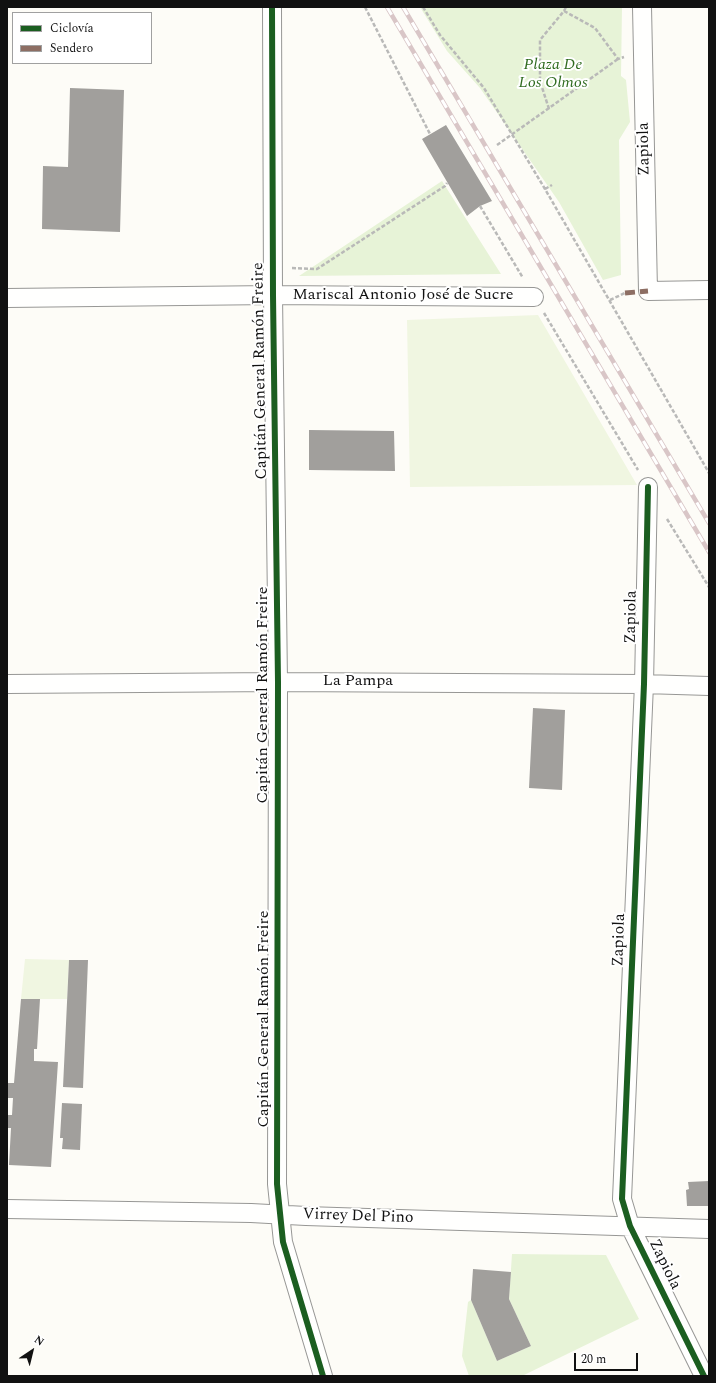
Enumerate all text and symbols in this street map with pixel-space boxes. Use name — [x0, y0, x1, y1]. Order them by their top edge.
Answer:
legend — [12, 12, 152, 64]
text: Ciclovía — [50, 19, 94, 38]
text: Sendero — [50, 39, 93, 58]
park label: Plaza De Los Olmos — [518, 56, 588, 94]
street label: Zapiola — [635, 122, 655, 176]
street label: Capitán General Ramón Freire — [250, 262, 272, 480]
street label: Mariscal Antonio José de Sucre — [292, 286, 514, 306]
street label: Capitán General Ramón Freire — [254, 586, 274, 804]
street label: Zapiola — [622, 590, 642, 644]
street label: La Pampa — [323, 672, 393, 692]
street label: Capitán General Ramón Freire — [255, 910, 275, 1128]
street label: Zapiola — [609, 913, 631, 967]
street label: Virrey Del Pino — [302, 1205, 414, 1229]
street label: Zapiola — [644, 1237, 684, 1293]
north arrow — [12, 1331, 52, 1371]
text: N — [31, 1331, 48, 1350]
scale bar — [576, 1345, 640, 1371]
text: 20 m — [581, 1350, 606, 1369]

